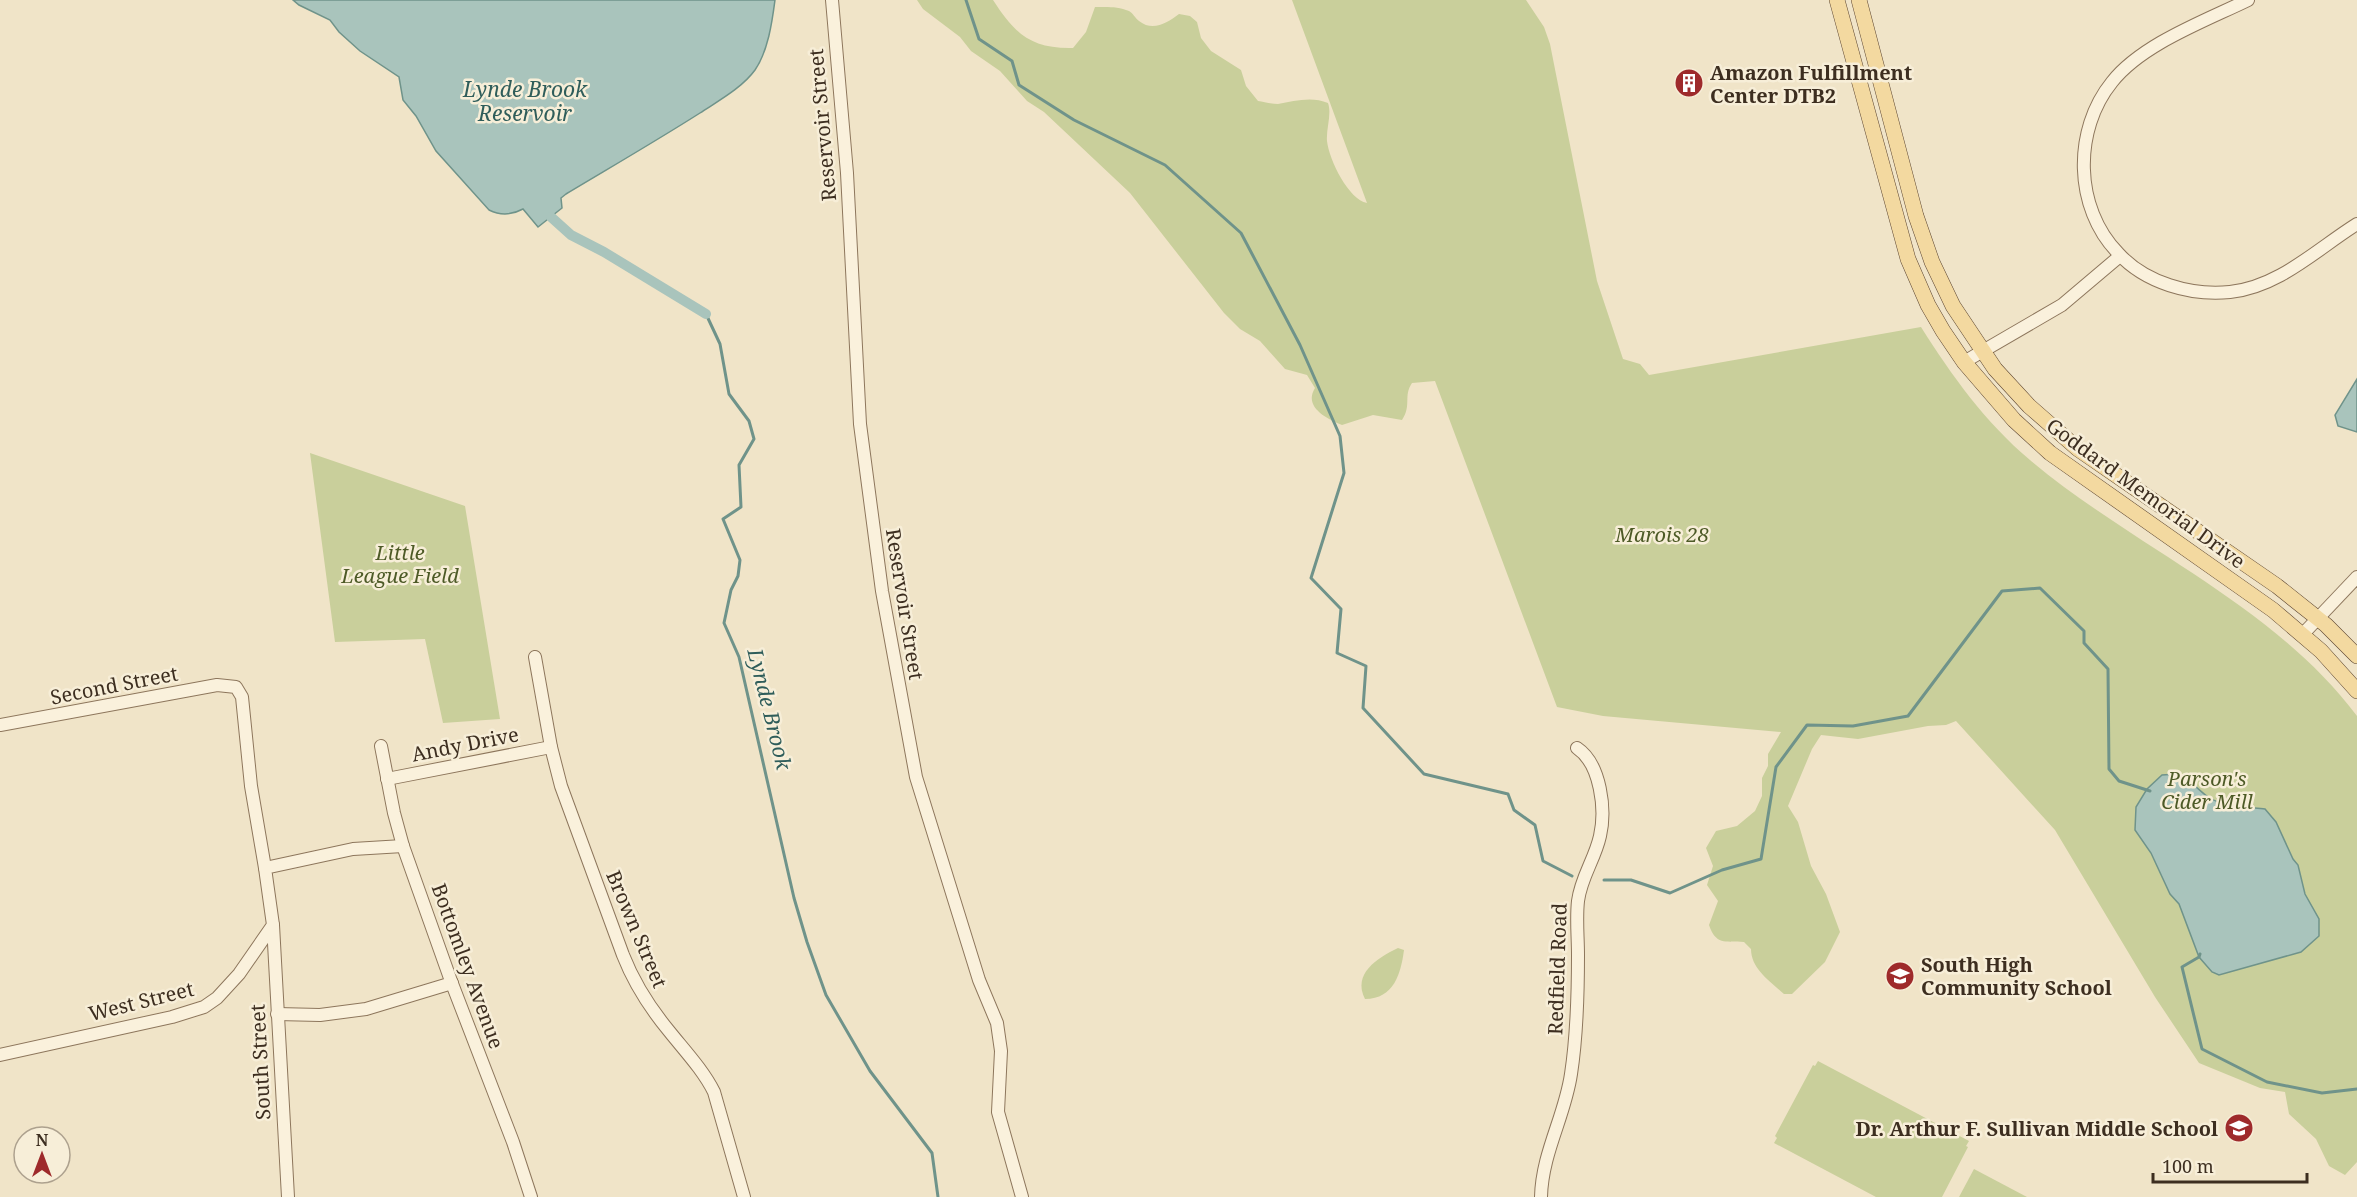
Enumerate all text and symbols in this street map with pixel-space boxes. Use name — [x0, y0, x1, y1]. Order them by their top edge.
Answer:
street label: Reservoir Street — [802, 48, 842, 202]
place label: Amazon Fulfillment Center DTB2 — [1710, 59, 1912, 109]
building icon: Amazon Fulfillment Center DTB2 — [1673, 67, 1705, 99]
water label: Lynde Brook Reservoir — [462, 75, 588, 127]
street label: Goddard Memorial Drive — [2041, 412, 2251, 574]
park label: Marois 28 — [1614, 521, 1709, 548]
street label: Reservoir Street — [880, 526, 930, 682]
park label: Little League Field — [340, 539, 459, 589]
water label: Lynde Brook — [741, 645, 799, 774]
street label: Second Street — [48, 659, 180, 711]
street label: Andy Drive — [409, 720, 521, 768]
park label: Parson's Cider Mill — [2161, 765, 2253, 815]
street label: Brown Street — [600, 866, 674, 992]
street label: Bottomley Avenue — [426, 880, 510, 1052]
street label: Redfield Road — [1541, 903, 1573, 1035]
place label: South High Community School — [1921, 951, 2112, 1001]
school or university icon: South High Community School — [1884, 960, 1916, 992]
street label: West Street — [86, 975, 196, 1027]
street label: South Street — [243, 1003, 277, 1121]
school or university icon: Dr. Arthur F. Sullivan Middle School — [2223, 1112, 2255, 1144]
place label: Dr. Arthur F. Sullivan Middle School — [1855, 1115, 2218, 1142]
north arrow — [12, 1125, 72, 1185]
text: N — [36, 1129, 49, 1151]
scale bar — [2153, 1146, 2308, 1184]
text: 100 m — [2162, 1154, 2214, 1178]

